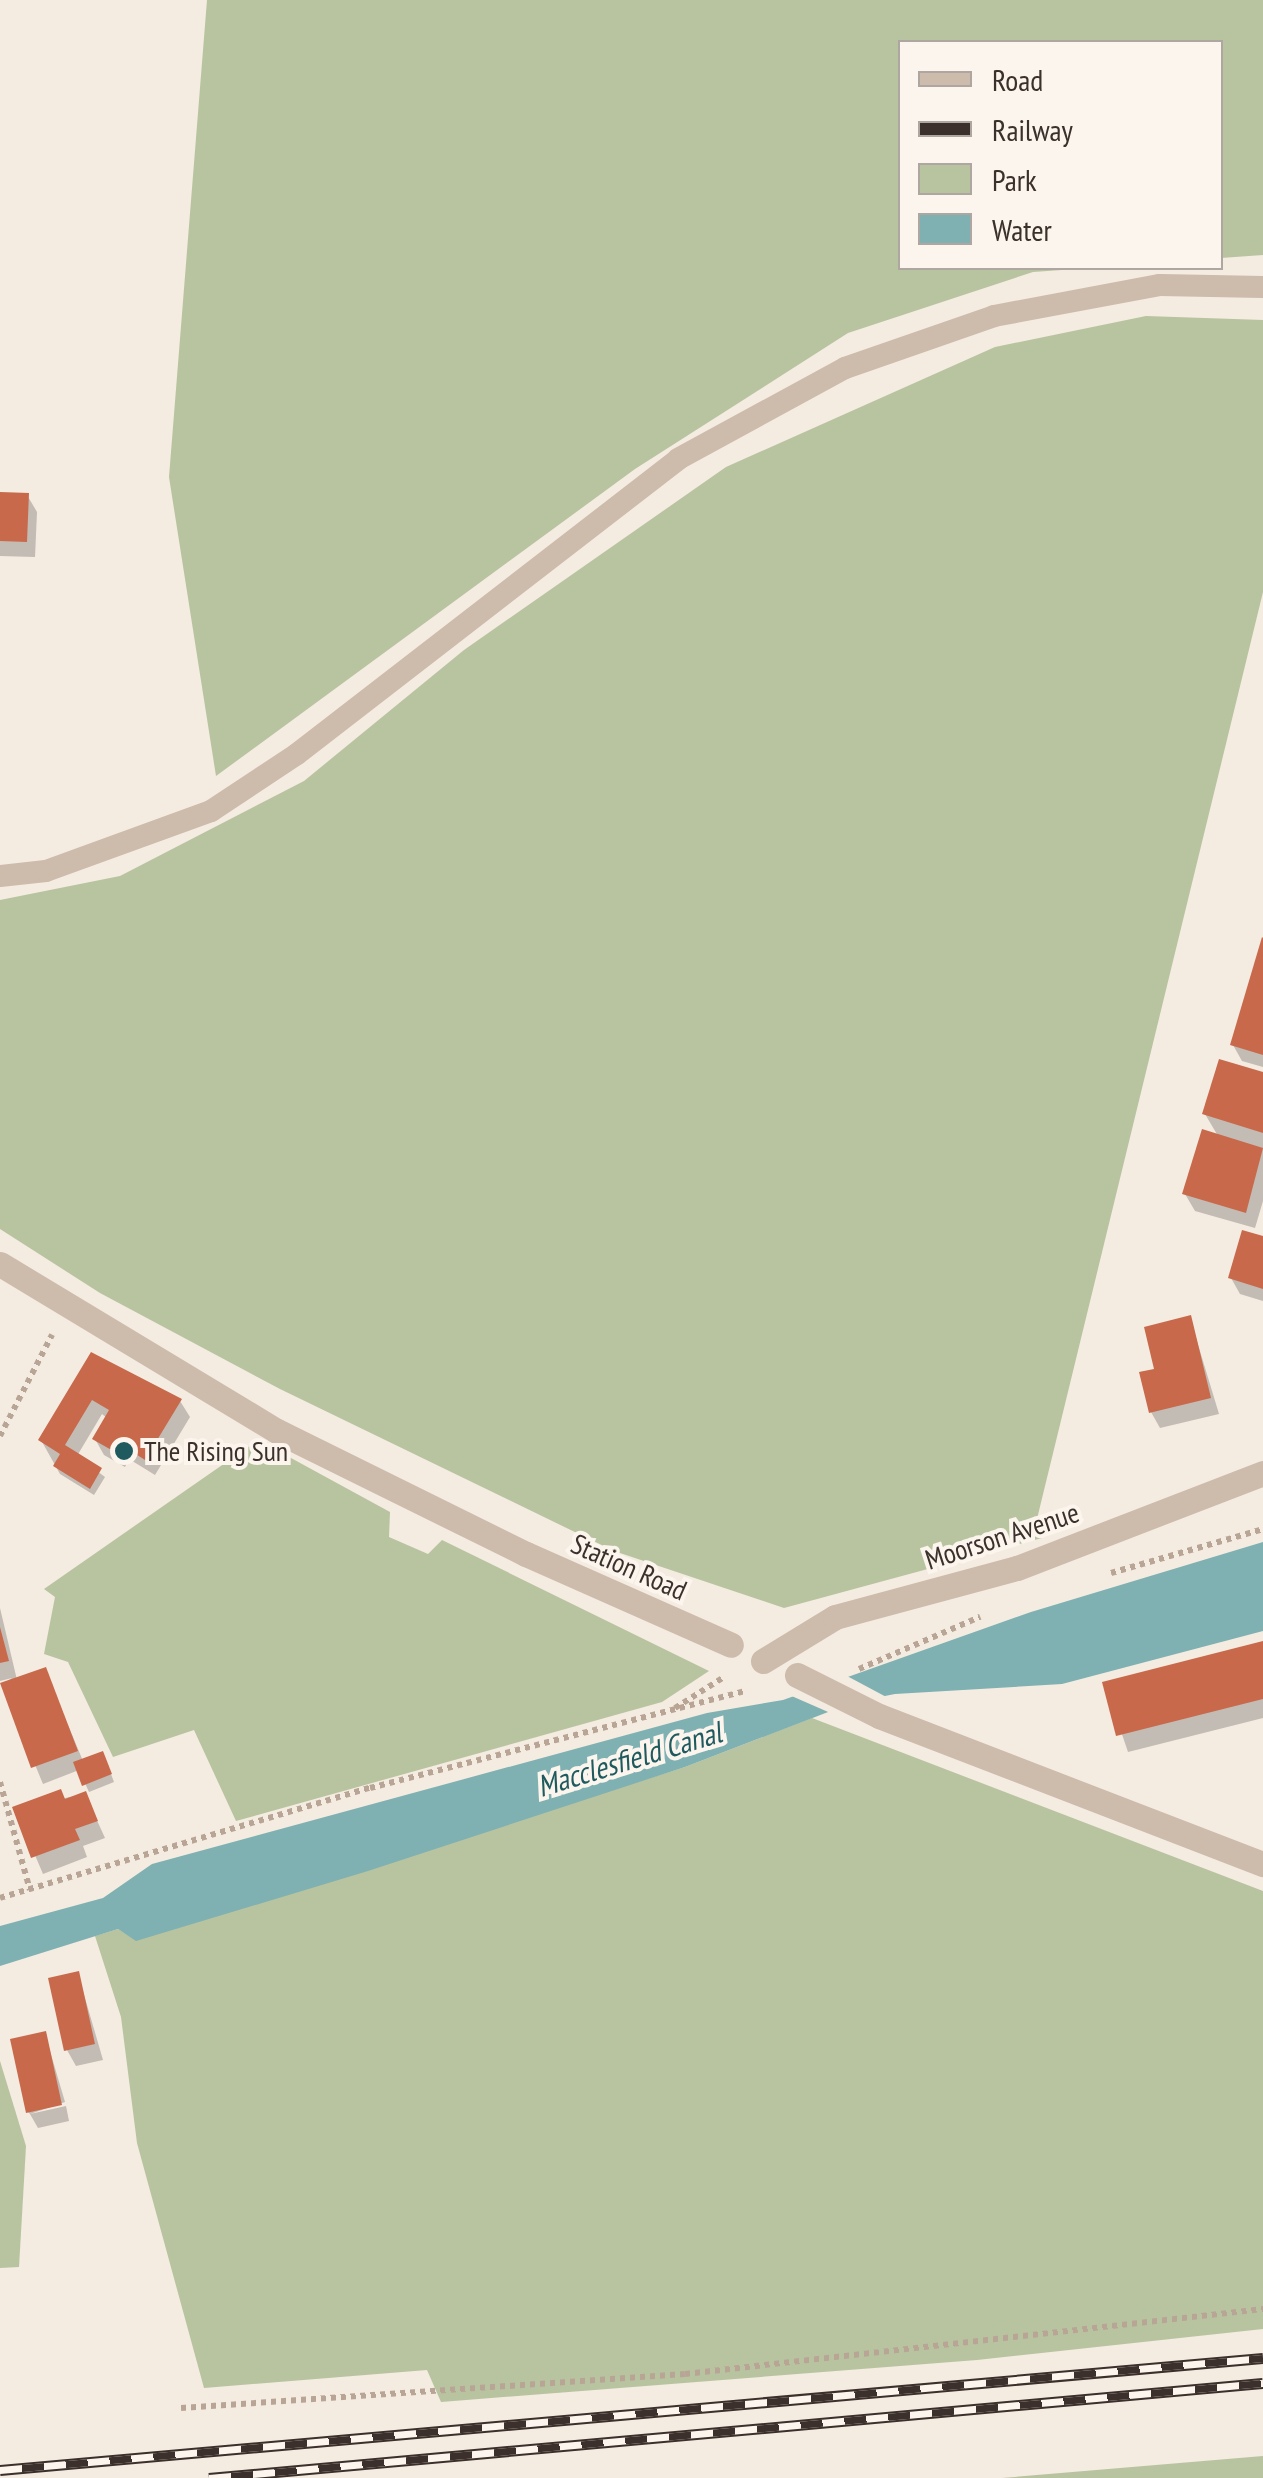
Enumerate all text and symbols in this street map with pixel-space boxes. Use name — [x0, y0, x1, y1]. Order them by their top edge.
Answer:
legend — [898, 40, 1223, 270]
text: Road — [992, 60, 1043, 99]
text: Railway — [992, 110, 1073, 149]
text: Park — [992, 160, 1037, 199]
text: Water — [992, 210, 1052, 249]
place label: The Rising Sun — [144, 1434, 288, 1468]
marker: The Rising Sun — [113, 1440, 135, 1462]
street label: Moorson Avenue — [921, 1495, 1083, 1577]
street label: Station Road — [566, 1527, 692, 1607]
water label: Macclesfield Canal — [532, 1714, 726, 1804]

